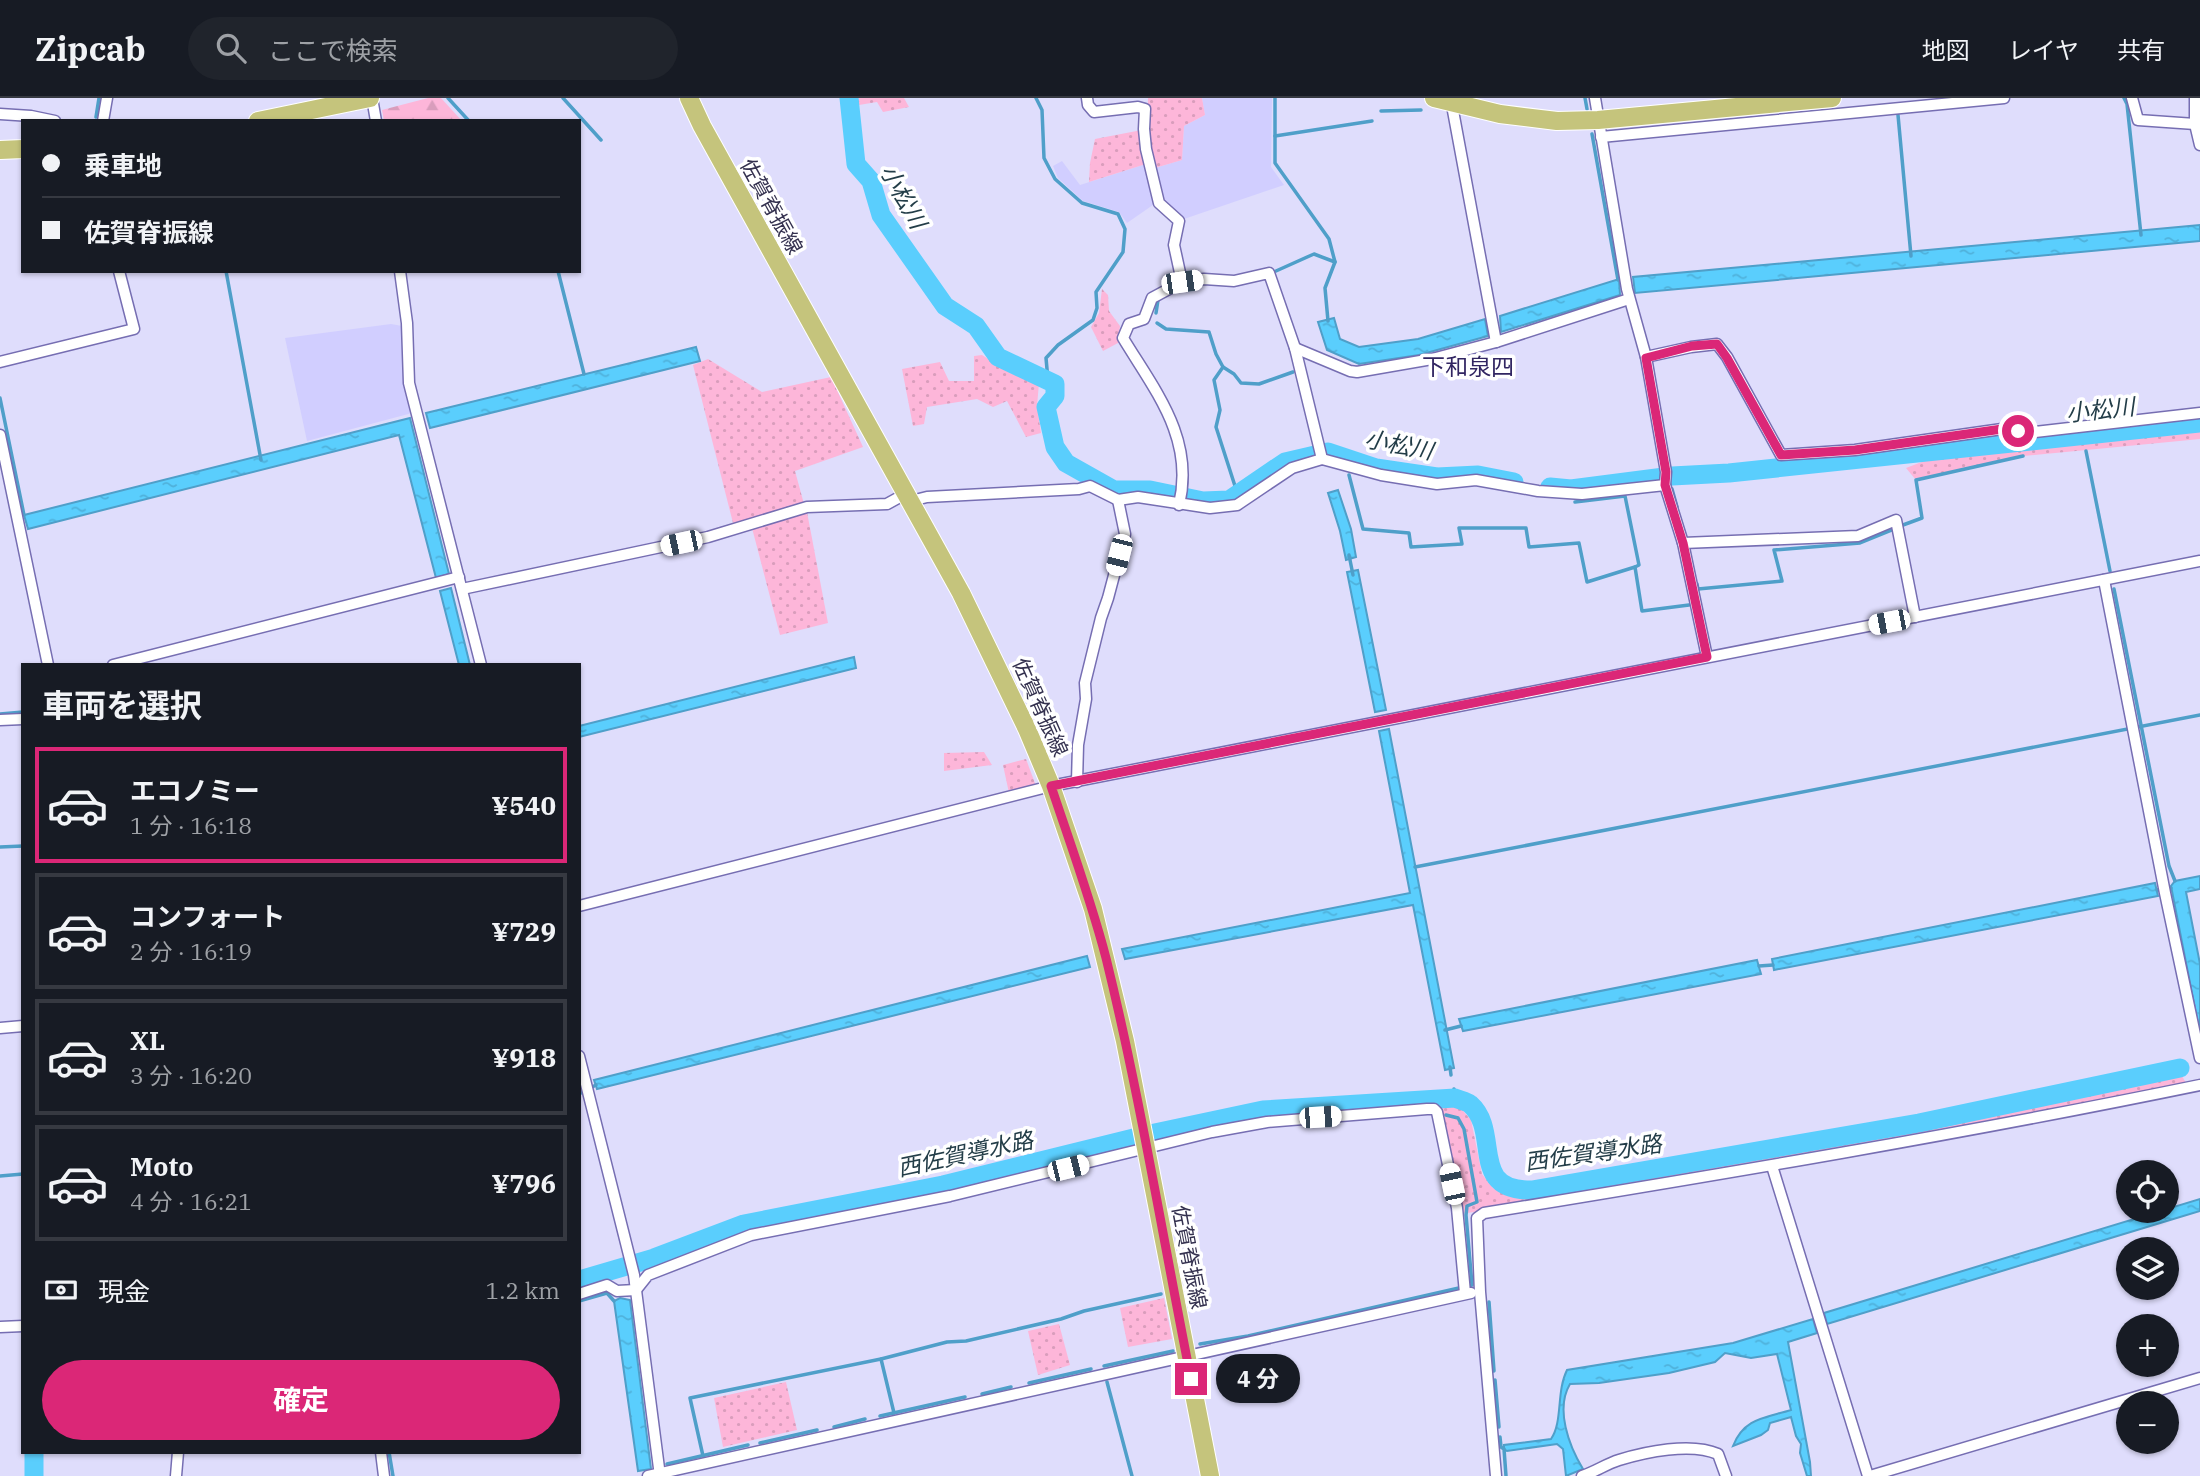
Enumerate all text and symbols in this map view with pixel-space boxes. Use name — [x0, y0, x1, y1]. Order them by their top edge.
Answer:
search box — [188, 17, 678, 80]
text: Zipcab — [35, 27, 146, 70]
icon: search — [212, 29, 250, 67]
text: ここで検索 — [268, 33, 398, 67]
text: 地図 — [1922, 34, 1970, 66]
text: レイヤ — [2008, 34, 2079, 66]
text: 共有 — [2117, 34, 2165, 66]
text: 乗車地 — [84, 148, 162, 182]
street label: 佐賀脊振線 — [734, 153, 810, 259]
water label: 小松川 — [874, 159, 935, 236]
text: 佐賀脊振線 — [84, 215, 214, 249]
car — [1160, 269, 1205, 295]
district label: 下和泉四 — [1422, 351, 1514, 381]
water label: 小松川 — [2064, 390, 2139, 428]
route start — [2002, 415, 2034, 447]
water label: 小松川 — [1362, 423, 1439, 466]
car — [659, 528, 704, 558]
car — [1104, 532, 1135, 578]
car — [1867, 608, 1912, 636]
street label: 佐賀脊振線 — [1007, 653, 1075, 761]
text: 車両を選択 — [42, 684, 202, 726]
text: エコノミー — [130, 773, 260, 807]
icon: car — [46, 774, 109, 837]
text: ¥540 — [491, 788, 556, 822]
text: 1 分 · 16:18 — [130, 810, 252, 840]
text: コンフォート — [130, 899, 285, 933]
icon: car — [46, 900, 109, 963]
text: ¥729 — [491, 914, 556, 948]
text: 2 分 · 16:19 — [130, 936, 252, 966]
text: XL — [130, 1023, 165, 1057]
icon: car — [46, 1026, 109, 1089]
text: ¥918 — [491, 1040, 556, 1074]
text: 3 分 · 16:20 — [130, 1060, 252, 1090]
car — [1299, 1105, 1342, 1129]
water label: 西佐賀導水路 — [894, 1124, 1038, 1182]
water label: 西佐賀導水路 — [1523, 1127, 1665, 1176]
text: Moto — [130, 1149, 193, 1183]
icon: car — [46, 1152, 109, 1215]
car — [1046, 1153, 1091, 1183]
map controls — [2116, 1160, 2179, 1454]
button: locate — [2116, 1160, 2179, 1223]
car — [1438, 1161, 1467, 1207]
text: ¥796 — [491, 1166, 556, 1200]
text: 4 分 · 16:21 — [130, 1186, 252, 1216]
street label: 佐賀脊振線 — [1166, 1203, 1214, 1311]
button: layers — [2116, 1237, 2179, 1300]
icon: cash — [42, 1271, 80, 1309]
text: 現金 — [98, 1274, 150, 1308]
text: 1.2 km — [486, 1275, 560, 1305]
button: + — [2116, 1314, 2179, 1377]
callout: 4 分 — [1216, 1354, 1300, 1404]
button: 確定 — [42, 1360, 560, 1440]
route end — [1175, 1363, 1207, 1395]
text: 4 分 — [1237, 1363, 1279, 1393]
button: − — [2116, 1391, 2179, 1454]

